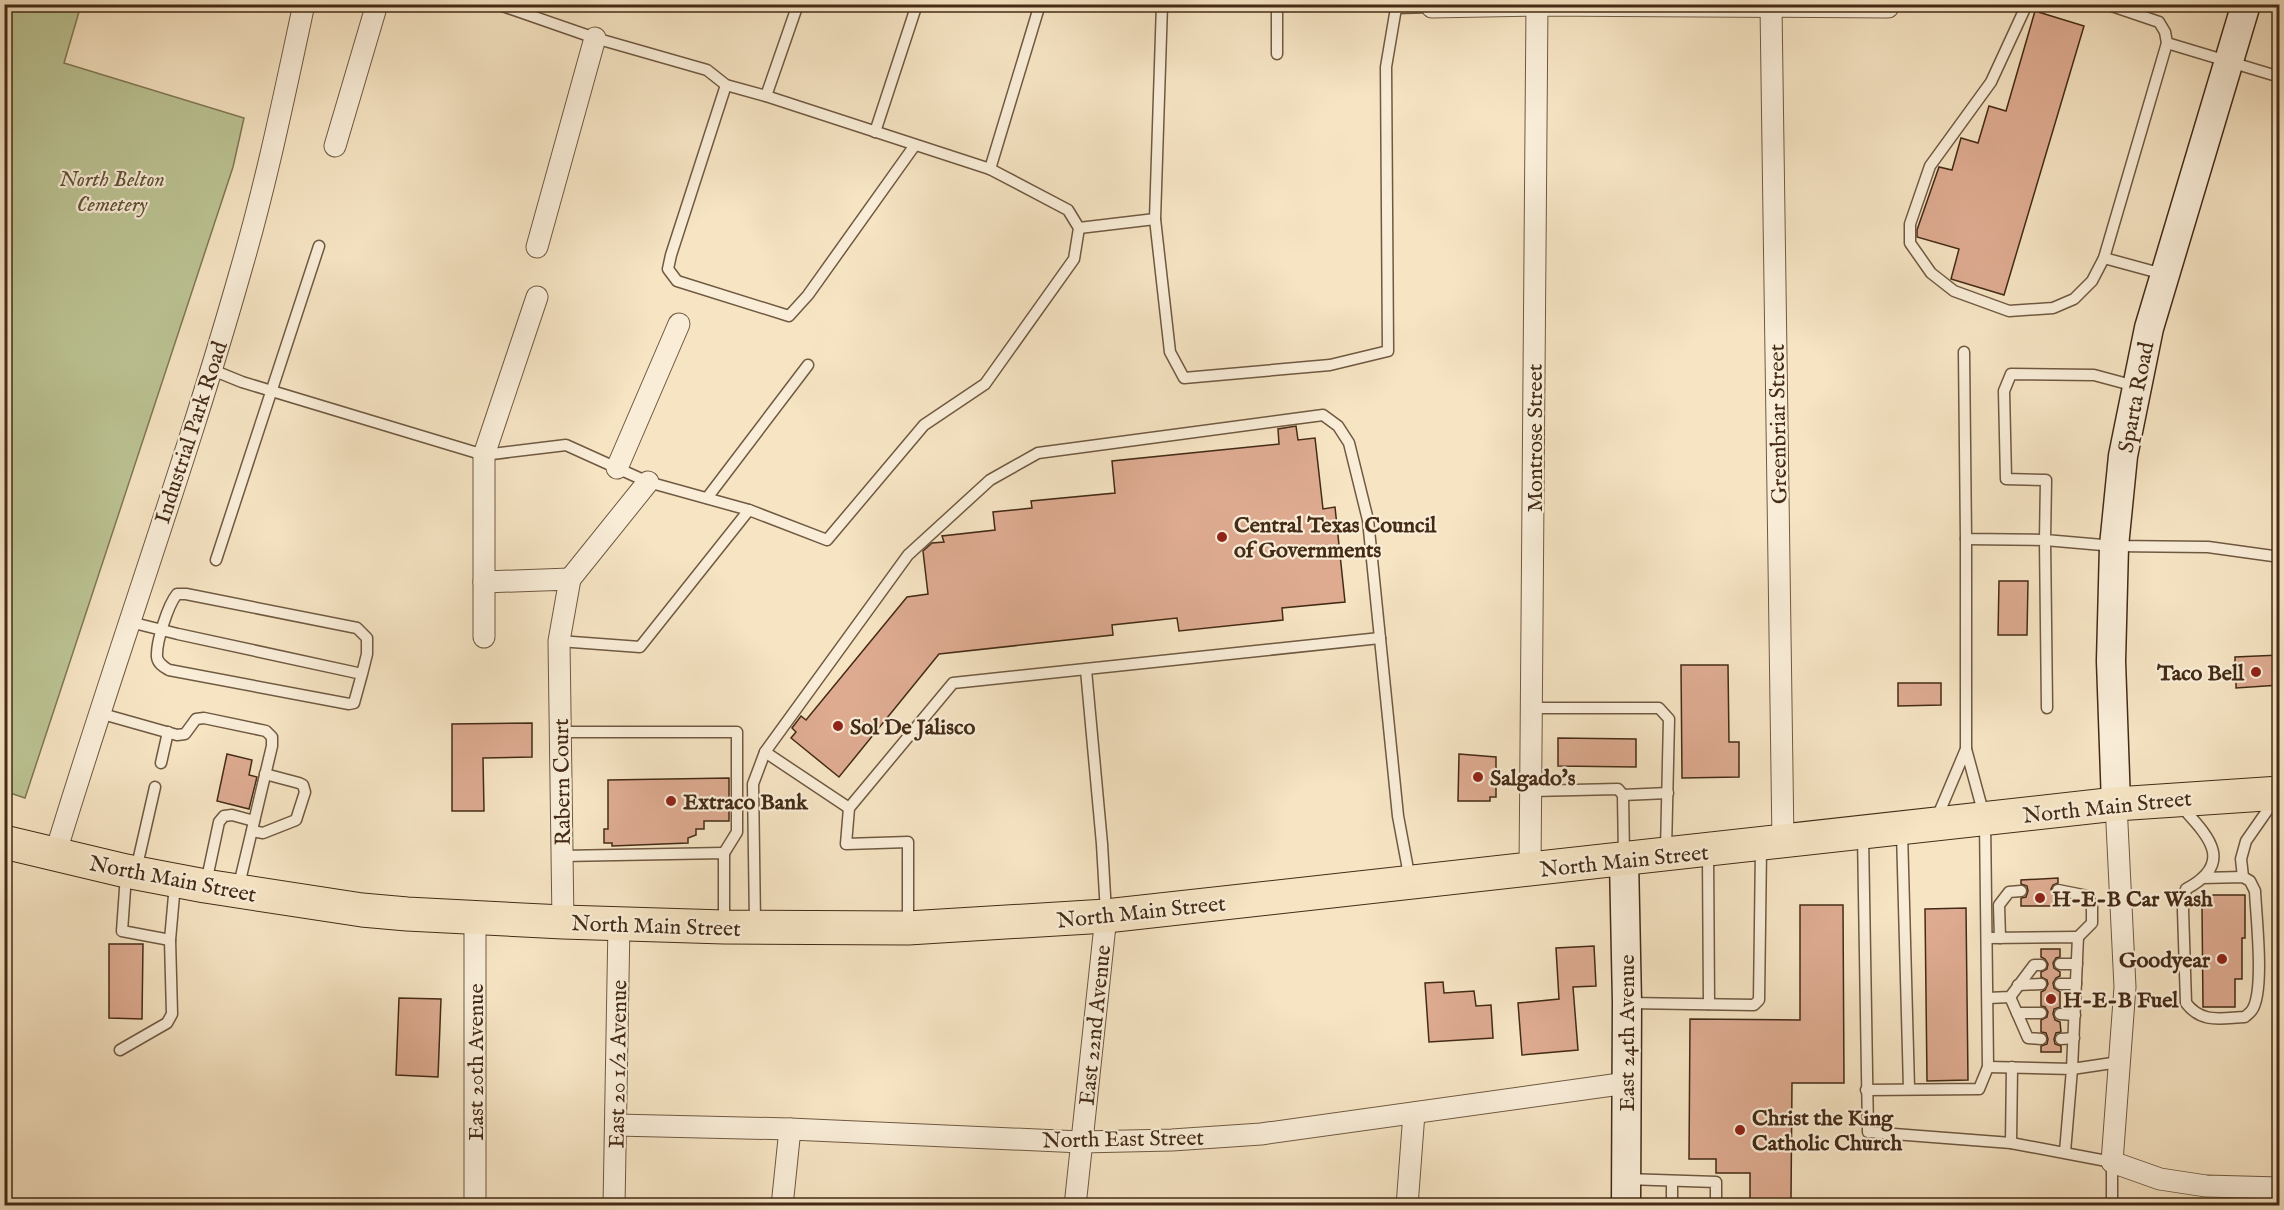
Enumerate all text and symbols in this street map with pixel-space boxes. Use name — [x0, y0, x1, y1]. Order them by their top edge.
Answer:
park label: North Belton Cemetery — [59, 166, 165, 219]
street label: Industrial Park Road — [149, 338, 235, 527]
street label: Sparta Road — [2112, 339, 2161, 455]
street label: Greenbriar Street — [1764, 343, 1794, 504]
street label: Montrose Street — [1522, 363, 1550, 512]
place label: Central Texas Council of Governments — [1234, 512, 1437, 565]
marker: Central Texas Council of Governments — [1215, 530, 1229, 544]
place label: Taco Bell — [2156, 660, 2245, 688]
marker: Taco Bell — [2249, 665, 2263, 679]
place label: Sol De Jalisco — [850, 714, 975, 742]
street label: Rabern Court — [548, 718, 578, 846]
marker: Sol De Jalisco — [831, 719, 845, 733]
place label: Salgado's — [1490, 765, 1576, 793]
marker: Salgado's — [1471, 770, 1485, 784]
street label: North Main Street — [2021, 785, 2193, 831]
place label: Extraco Bank — [683, 789, 809, 817]
marker: Extraco Bank — [664, 794, 678, 808]
street label: North Main Street — [1538, 839, 1710, 885]
street label: North Main Street — [87, 850, 259, 910]
place label: H-E-B Car Wash — [2052, 886, 2213, 914]
street label: North Main Street — [1055, 890, 1227, 936]
marker: H-E-B Car Wash — [2033, 891, 2047, 905]
street label: North Main Street — [571, 910, 742, 944]
street label: East 22nd Avenue — [1074, 944, 1118, 1107]
place label: Goodyear — [2119, 947, 2211, 975]
marker: Goodyear — [2215, 952, 2229, 966]
street label: East 24th Avenue — [1614, 954, 1642, 1112]
street label: East 20 1/2 Avenue — [604, 979, 634, 1149]
street label: East 20th Avenue — [463, 983, 491, 1141]
place label: H-E-B Fuel — [2063, 987, 2179, 1015]
marker: H-E-B Fuel — [2044, 992, 2058, 1006]
place label: Christ the King Catholic Church — [1752, 1105, 1902, 1158]
marker: Christ the King Catholic Church — [1733, 1123, 1747, 1137]
street label: North East Street — [1042, 1125, 1205, 1155]

